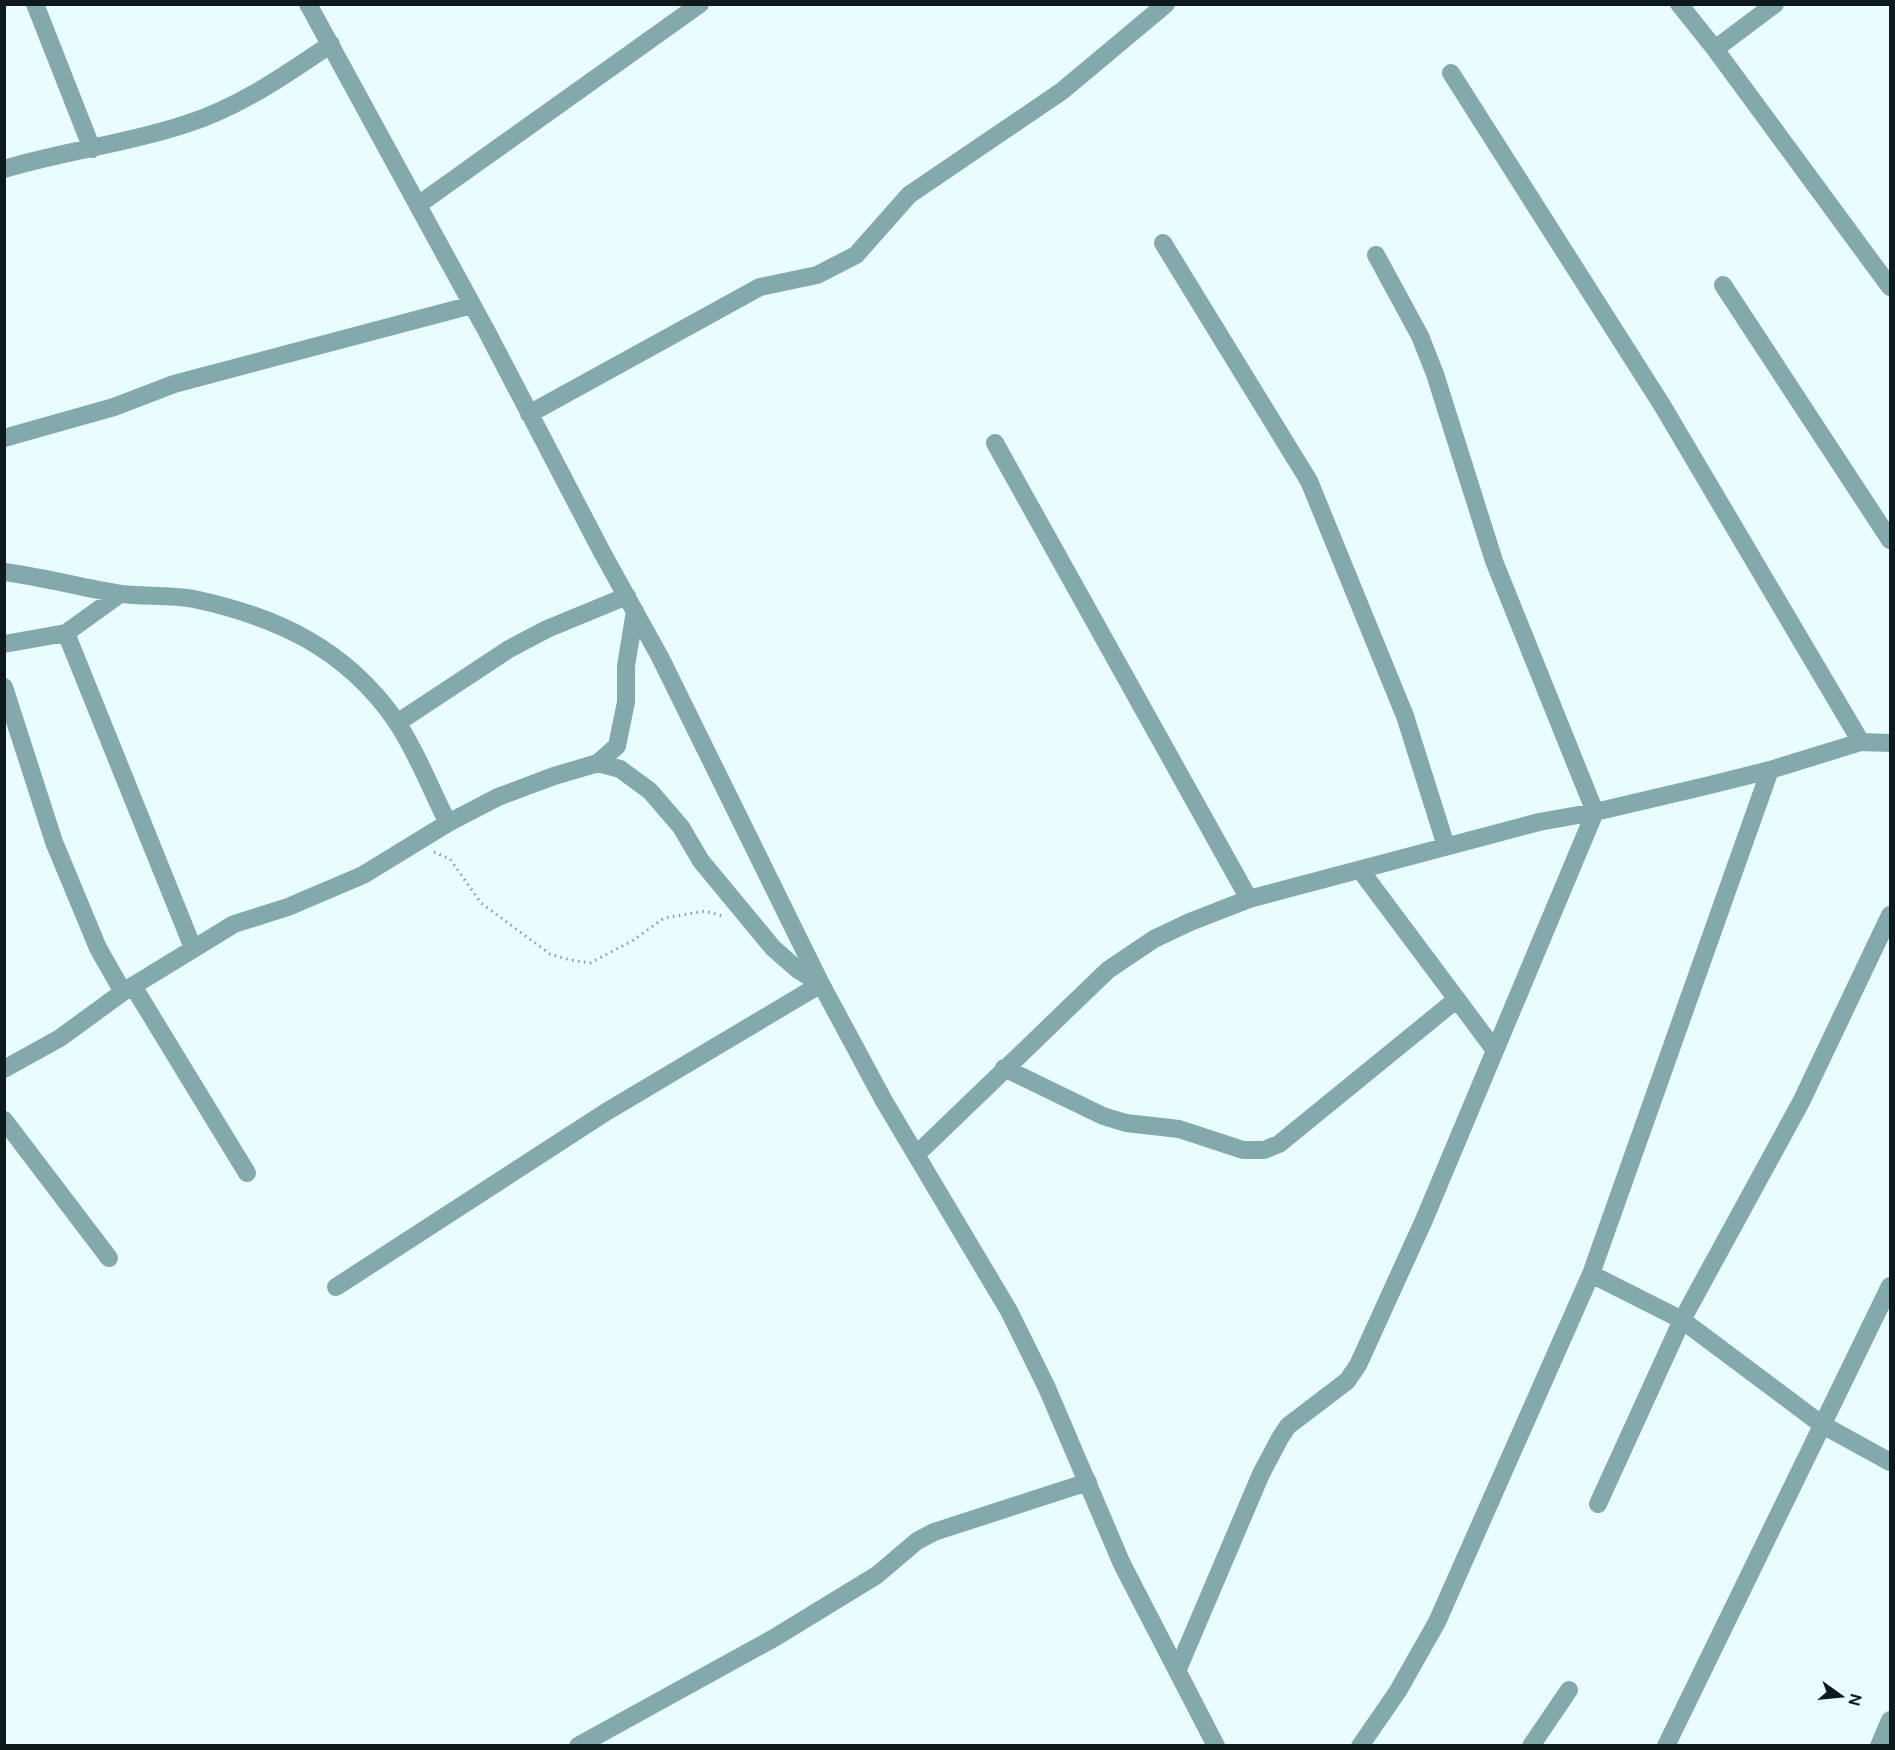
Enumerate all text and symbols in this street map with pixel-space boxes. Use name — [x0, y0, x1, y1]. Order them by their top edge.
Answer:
north arrow — [1811, 1666, 1871, 1726]
text: N — [1843, 1691, 1867, 1708]

